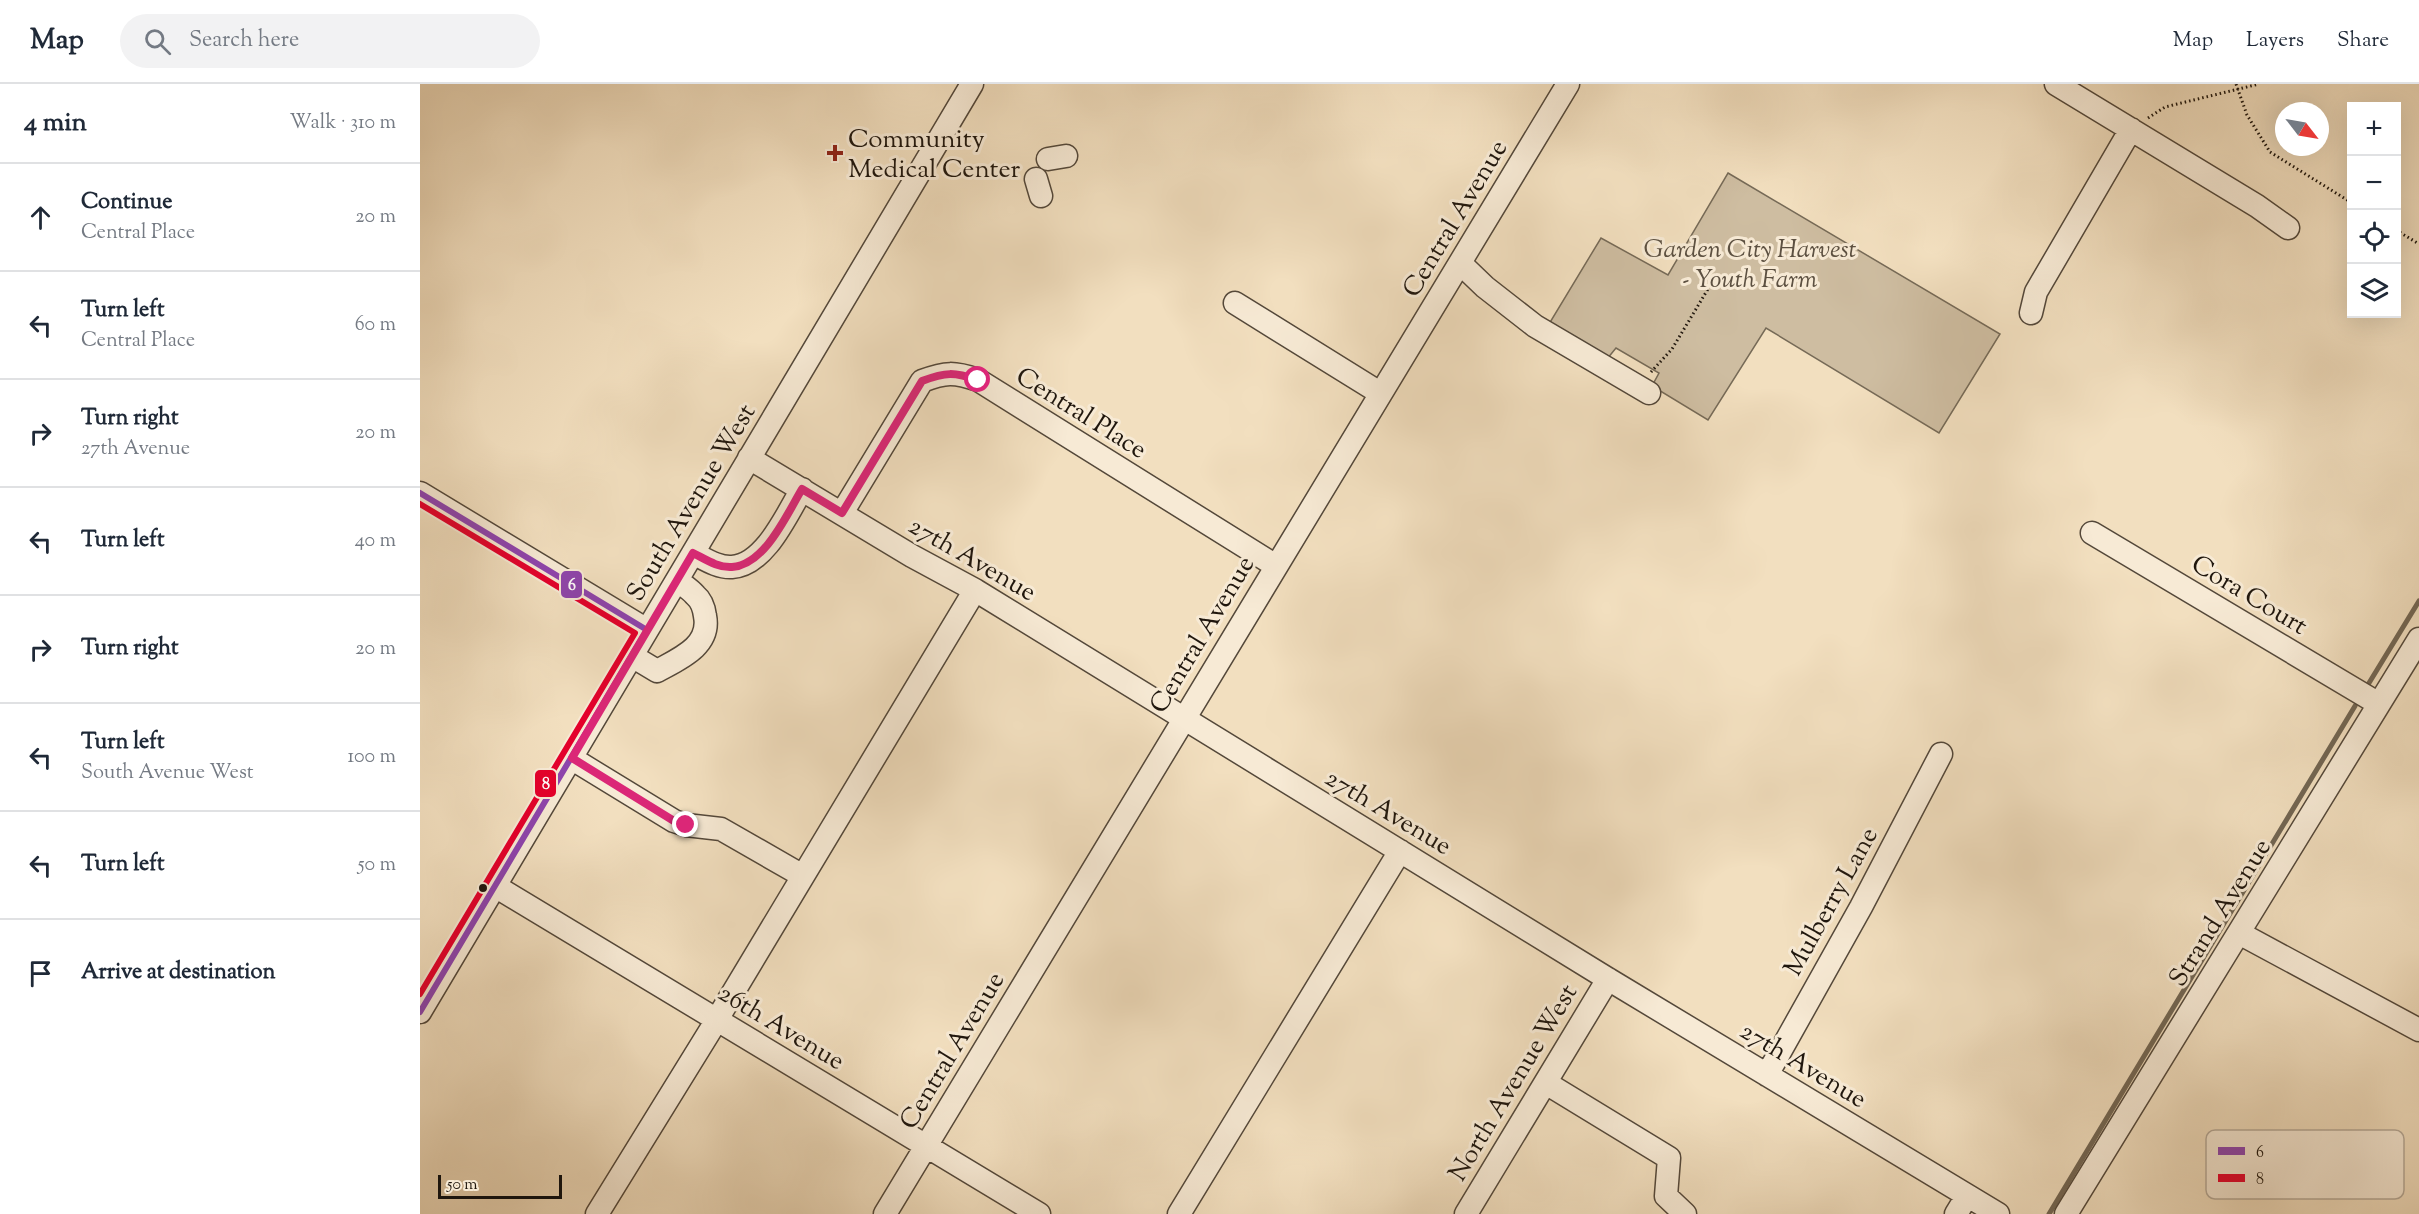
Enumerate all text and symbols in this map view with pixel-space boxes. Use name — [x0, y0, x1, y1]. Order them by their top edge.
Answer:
search box — [120, 14, 540, 68]
text: Map — [30, 21, 84, 61]
icon: search — [141, 25, 174, 58]
text: Search here — [189, 25, 299, 57]
text: Map — [2173, 26, 2213, 56]
text: Layers — [2246, 26, 2304, 56]
text: Share — [2337, 26, 2389, 56]
north arrow — [2275, 102, 2329, 156]
map controls — [2347, 102, 2401, 318]
button: + — [2347, 102, 2401, 156]
text: 4 min — [24, 105, 87, 142]
text: Walk · 310 m — [289, 109, 396, 138]
place label: Community Medical Center — [848, 122, 1021, 189]
street label: Central Avenue — [1395, 134, 1518, 305]
marker: Community Medical Center — [826, 144, 844, 162]
button: − — [2347, 156, 2401, 210]
text: Continue — [81, 187, 172, 219]
icon: ahead — [24, 201, 57, 234]
text: 20 m — [355, 203, 396, 232]
button: locate — [2347, 210, 2401, 264]
text: Central Place — [81, 219, 195, 248]
park label: Garden City Harvest - Youth Farm — [1643, 232, 1857, 299]
button: layers — [2347, 264, 2401, 318]
text: Turn left — [81, 295, 164, 327]
icon: left — [24, 309, 57, 342]
text: 60 m — [355, 311, 396, 340]
text: Central Place — [81, 327, 195, 356]
street label: Central Place — [1008, 359, 1153, 469]
route start — [964, 366, 990, 392]
street label: South Avenue West — [619, 398, 766, 609]
text: Turn right — [81, 403, 178, 435]
icon: right — [24, 417, 57, 450]
text: 20 m — [355, 419, 396, 448]
text: 27th Avenue — [81, 435, 190, 464]
street label: 27th Avenue — [901, 509, 1042, 612]
icon: left — [24, 525, 57, 558]
text: Turn left — [81, 525, 164, 557]
text: 40 m — [355, 527, 396, 556]
street label: Cora Court — [2184, 547, 2314, 645]
street label: Central Avenue — [1142, 550, 1265, 721]
line badge: 6 — [560, 570, 583, 599]
text: 6 — [568, 575, 576, 598]
icon: right — [24, 633, 57, 666]
text: Turn right — [81, 633, 178, 665]
text: 20 m — [355, 635, 396, 664]
text: Turn left — [81, 727, 164, 759]
icon: left — [24, 741, 57, 774]
text: 100 m — [347, 743, 396, 772]
text: South Avenue West — [81, 759, 254, 788]
street label: 27th Avenue — [1317, 761, 1458, 866]
line badge: 8 — [534, 769, 557, 798]
text: 8 — [542, 774, 550, 797]
route end — [672, 811, 698, 837]
street label: Mulberry Lane — [1776, 821, 1888, 983]
street label: Strand Avenue — [2161, 832, 2281, 995]
icon: left — [24, 849, 57, 882]
text: Turn left — [81, 849, 164, 881]
text: 50 m — [358, 851, 396, 880]
unlabelled marker — [477, 882, 489, 894]
icon: arrive — [24, 957, 57, 990]
text: Arrive at destination — [81, 957, 276, 989]
street label: Central Avenue — [892, 966, 1015, 1137]
street label: 26th Avenue — [711, 976, 851, 1080]
street label: North Avenue West — [1441, 978, 1588, 1189]
street label: 27th Avenue — [1732, 1014, 1873, 1119]
legend — [2206, 1130, 2404, 1199]
text: 6 — [2256, 1142, 2264, 1165]
text: 8 — [2256, 1169, 2264, 1192]
scale bar — [438, 1172, 562, 1200]
text: 50 m — [447, 1174, 478, 1197]

